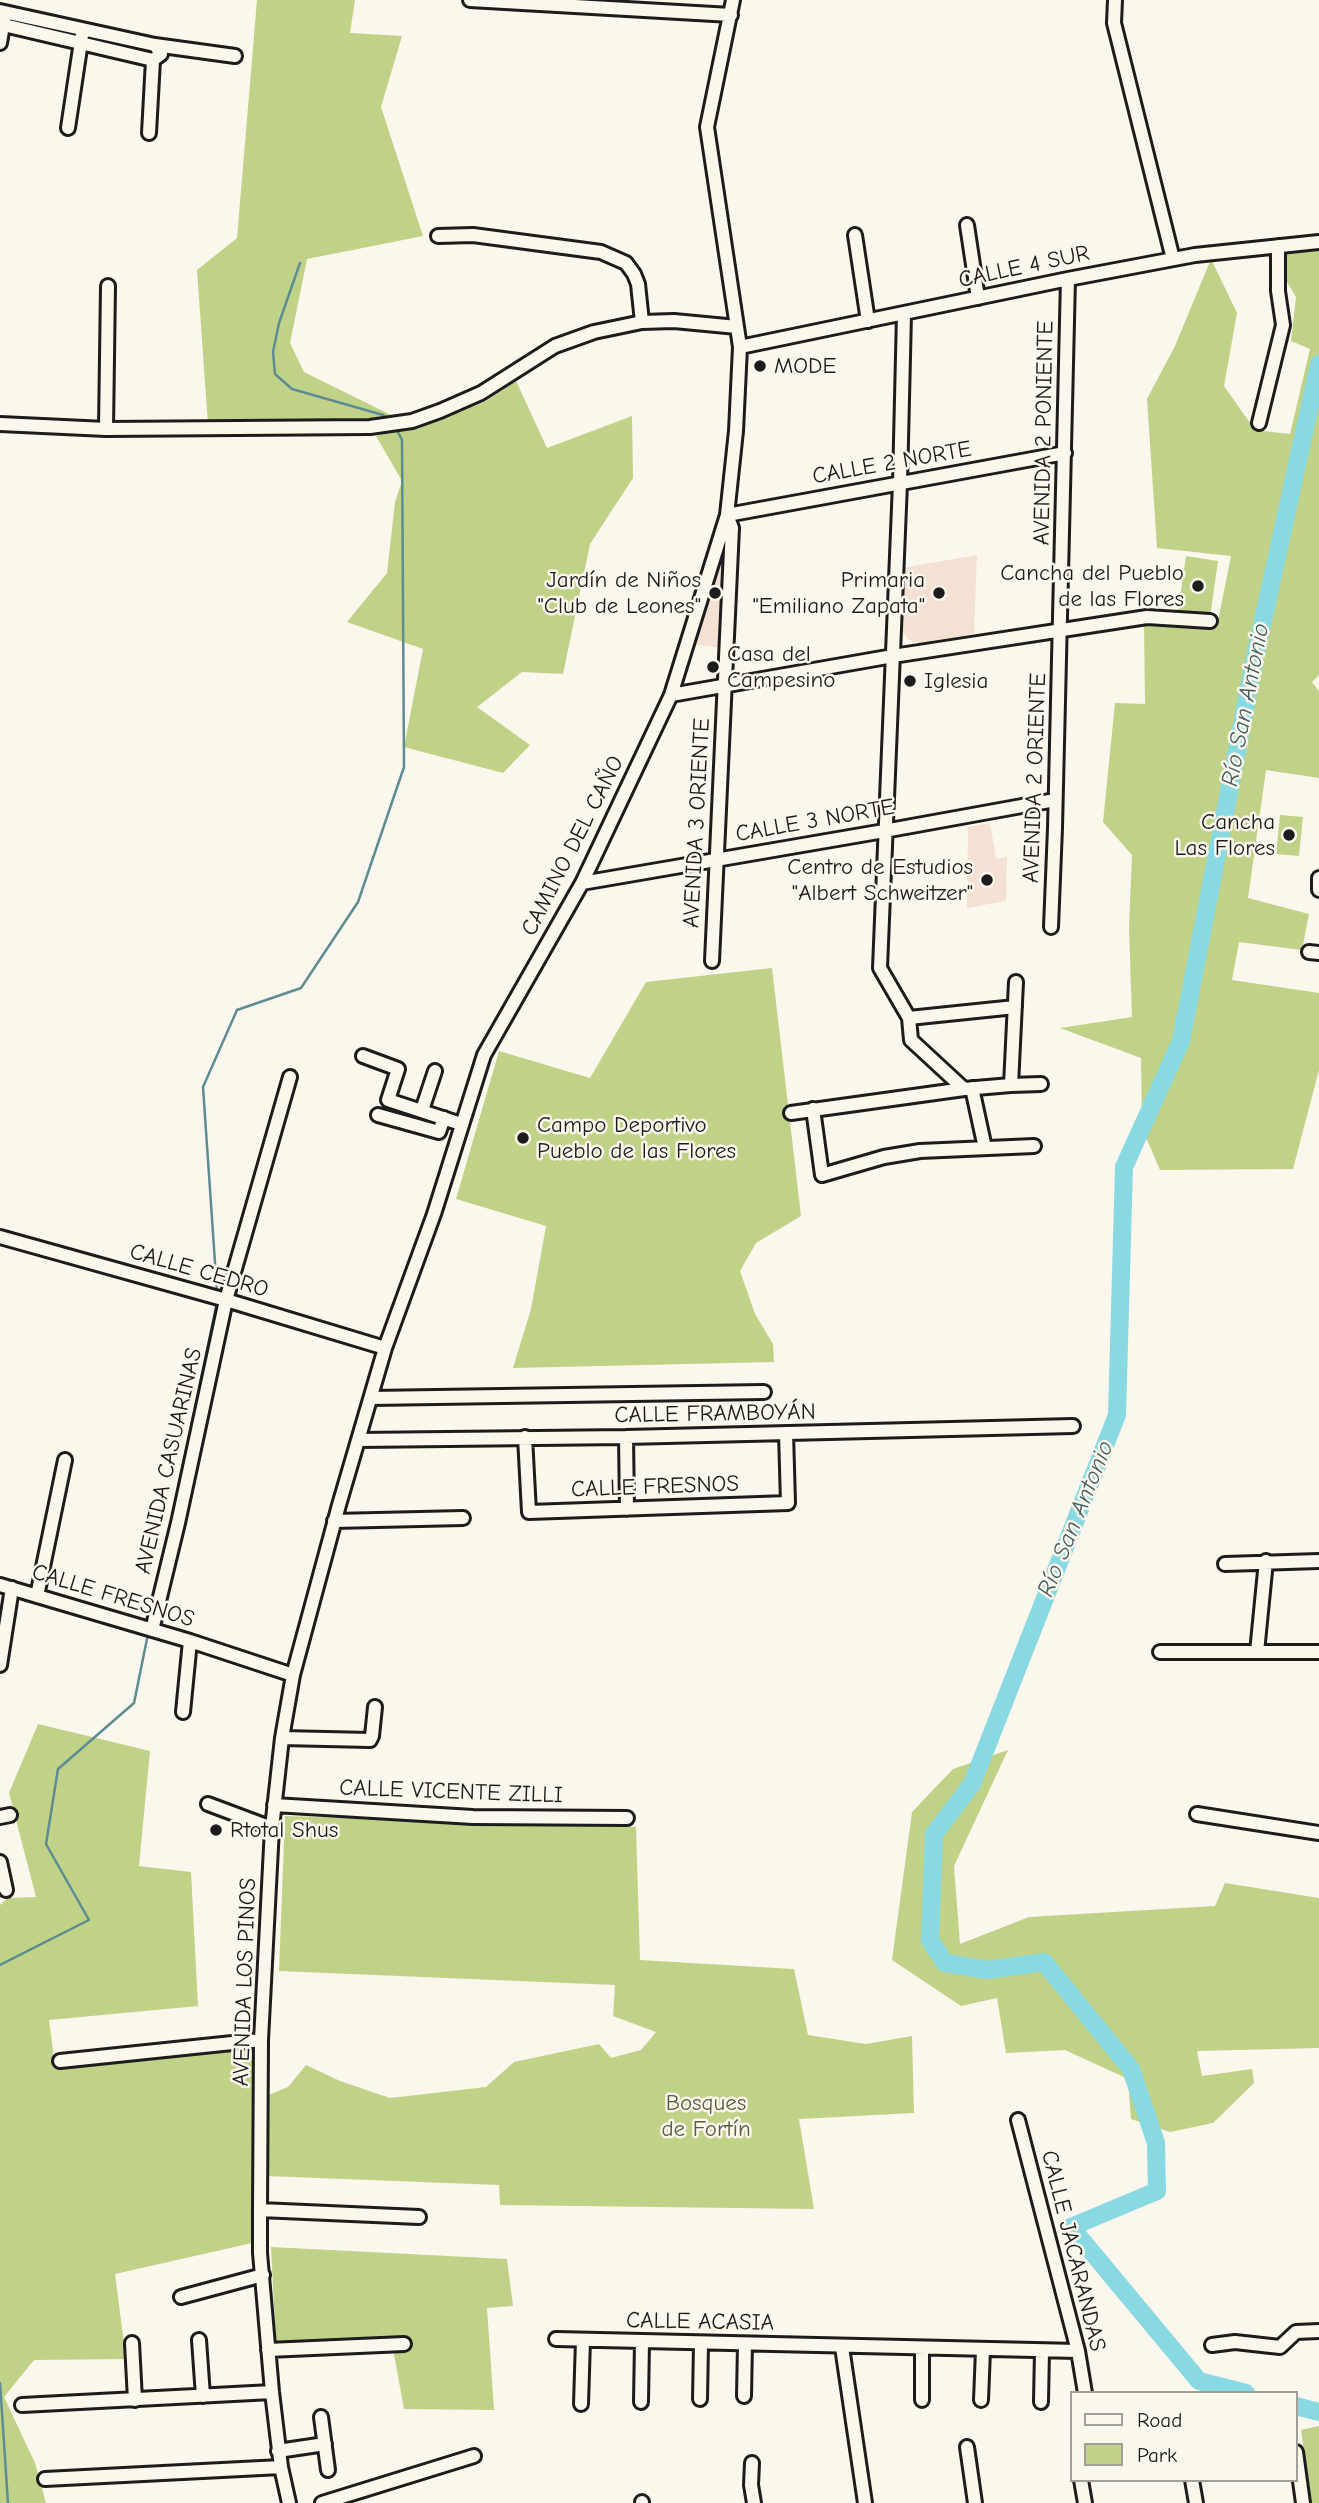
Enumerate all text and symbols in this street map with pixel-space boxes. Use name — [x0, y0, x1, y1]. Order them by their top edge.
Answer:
street label: CALLE 4 SUR — [956, 240, 1092, 294]
street label: AVENIDA 2 PONIENTE — [1028, 320, 1060, 546]
place label: MODE — [774, 352, 836, 380]
marker: MODE — [752, 358, 768, 374]
street label: CALLE 2 NORTE — [810, 435, 974, 491]
place label: Cancha del Pueblo de las Flores — [1000, 559, 1184, 613]
place label: Jardín de Niños "Club de Leones" — [537, 566, 701, 620]
place label: Primaria "Emiliano Zapata" — [752, 566, 925, 620]
marker: Cancha del Pueblo de las Flores — [1190, 578, 1206, 594]
marker: Jardín de Niños "Club de Leones" — [707, 585, 723, 601]
marker: Primaria "Emiliano Zapata" — [931, 585, 947, 601]
water label: Río San Antonio — [1216, 621, 1276, 789]
place label: Casa del Campesino — [727, 640, 835, 694]
marker: Casa del Campesino — [705, 659, 721, 675]
place label: Iglesia — [924, 667, 988, 695]
street label: AVENIDA 2 ORIENTE — [1018, 672, 1052, 884]
marker: Iglesia — [902, 673, 918, 689]
street label: AVENIDA 3 ORIENTE — [678, 717, 716, 929]
street label: CAMINO DEL CAÑO — [516, 751, 630, 941]
street label: CALLE 3 NORTE — [733, 793, 897, 849]
place label: Cancha Las Flores — [1175, 808, 1275, 862]
marker: Cancha Las Flores — [1281, 827, 1297, 843]
place label: Centro de Estudios "Albert Schweitzer" — [787, 853, 973, 907]
marker: Centro de Estudios "Albert Schweitzer" — [979, 872, 995, 888]
place label: Campo Deportivo Pueblo de las Flores — [537, 1111, 736, 1165]
marker: Campo Deportivo Pueblo de las Flores — [515, 1130, 531, 1146]
street label: CALLE CEDRO — [126, 1238, 272, 1304]
street label: AVENIDA CASUARINAS — [130, 1345, 208, 1577]
street label: CALLE FRAMBOYÁN — [614, 1398, 816, 1430]
water label: Río San Antonio — [1032, 1437, 1120, 1601]
street label: CALLE FRESNOS — [570, 1470, 740, 1504]
street label: CALLE FRESNOS — [29, 1558, 197, 1634]
street label: CALLE VICENTE ZILLI — [339, 1774, 563, 1810]
place label: Rtotal Shus — [230, 1816, 338, 1844]
marker: Rtotal Shus — [208, 1822, 224, 1838]
street label: AVENIDA LOS PINOS — [228, 1877, 262, 2087]
park label: Bosques de Fortín — [661, 2089, 751, 2143]
street label: CALLE JACARANDAS — [1035, 2148, 1111, 2354]
street label: CALLE ACASIA — [626, 2307, 774, 2337]
legend — [1070, 2391, 1298, 2482]
text: Road — [1137, 2408, 1182, 2432]
text: Park — [1137, 2443, 1177, 2467]

